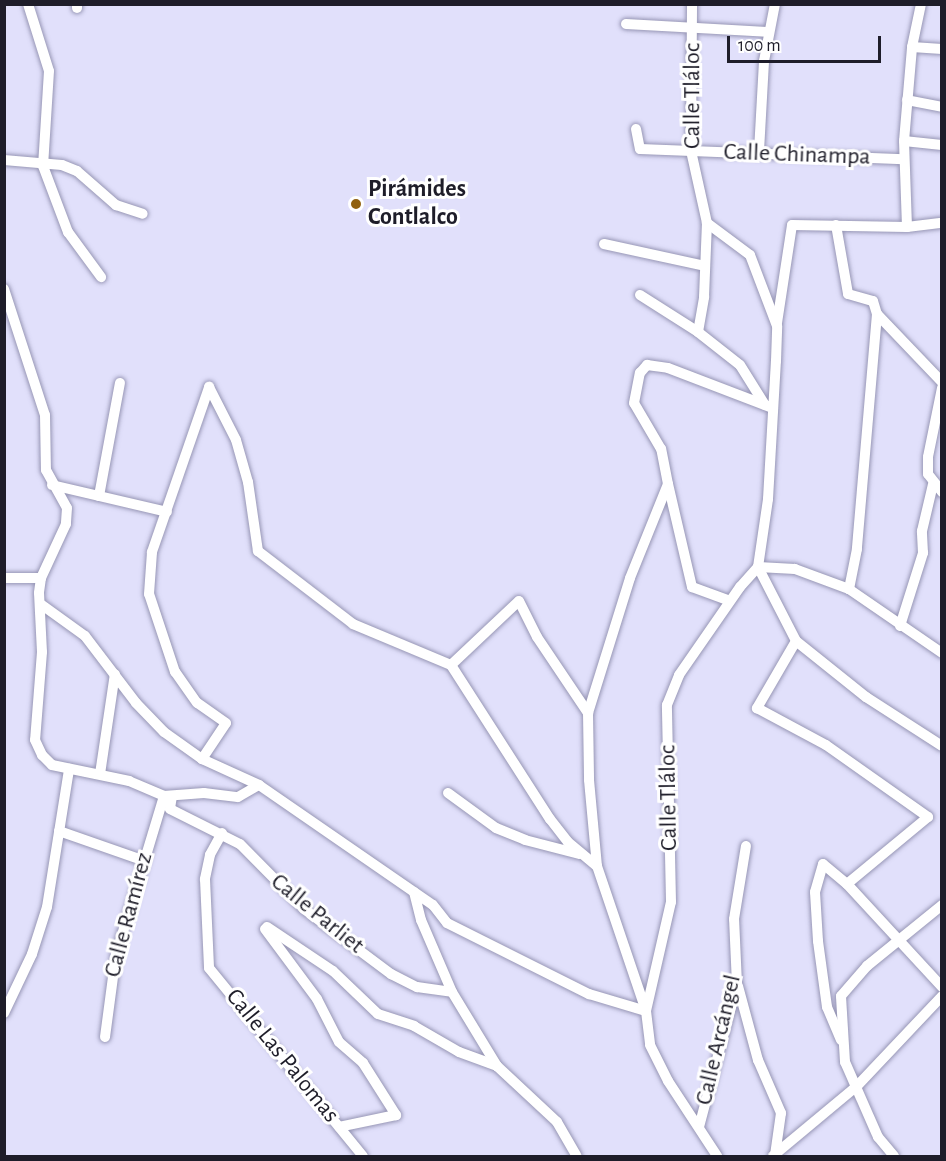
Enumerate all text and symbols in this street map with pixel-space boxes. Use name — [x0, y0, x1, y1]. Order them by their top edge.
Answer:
scale bar — [730, 24, 884, 62]
text: 100 m — [738, 37, 781, 55]
street label: Calle Tláloc — [679, 43, 707, 149]
street label: Calle Chinampa — [723, 138, 871, 172]
place label: Pirámides Contlalco — [368, 176, 466, 232]
marker: Pirámides Contlalco — [349, 197, 363, 211]
street label: Calle Tláloc — [654, 745, 684, 851]
street label: Calle Ramírez — [99, 850, 159, 980]
street label: Calle Parliet — [265, 868, 369, 960]
street label: Calle Arcángel — [690, 972, 748, 1108]
street label: Calle Las Palomas — [219, 983, 345, 1129]

